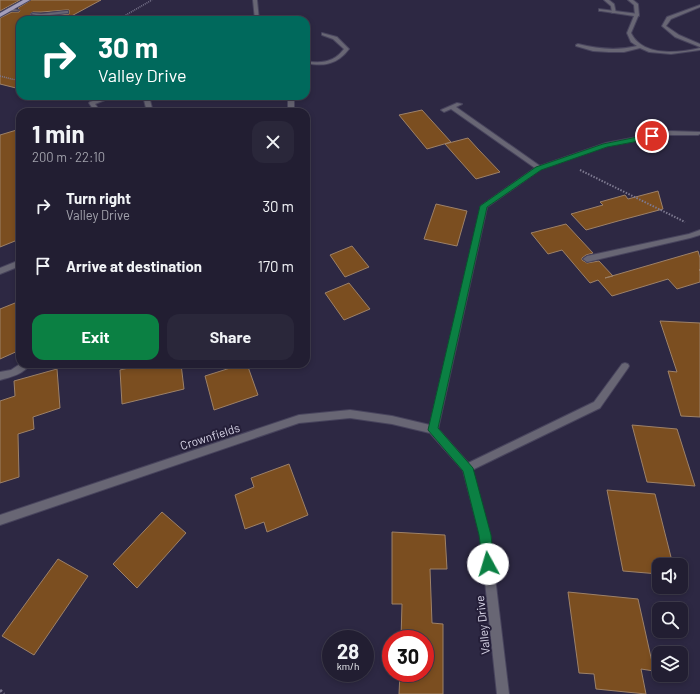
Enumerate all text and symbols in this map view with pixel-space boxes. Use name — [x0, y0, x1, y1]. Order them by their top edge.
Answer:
text: 30 m — [98, 30, 158, 64]
icon: right — [32, 32, 84, 84]
text: Valley Drive — [98, 64, 187, 86]
text: 1 min — [32, 119, 85, 148]
pin — [635, 119, 669, 153]
button: close — [252, 121, 294, 163]
icon: arrive — [641, 125, 663, 147]
text: 200 m · 22:10 — [32, 149, 105, 165]
text: Turn right — [66, 189, 131, 207]
icon: right — [32, 195, 54, 217]
text: 30 m — [262, 197, 294, 215]
text: Valley Drive — [66, 207, 130, 223]
icon: arrive — [32, 255, 54, 277]
text: Arrive at destination — [66, 257, 202, 275]
text: 170 m — [258, 257, 294, 275]
button: Exit — [32, 314, 159, 360]
button: Share — [167, 314, 294, 360]
street label: Crownfields — [178, 420, 241, 452]
position arrow — [467, 543, 509, 585]
map controls — [652, 558, 688, 682]
button: sound — [652, 558, 688, 594]
street label: Valley Drive — [472, 595, 492, 655]
button: search — [652, 602, 688, 638]
speed limit sign: 30 — [382, 630, 434, 682]
text: 28 — [337, 639, 359, 663]
button: layers — [652, 646, 688, 682]
text: km/h — [337, 660, 359, 672]

